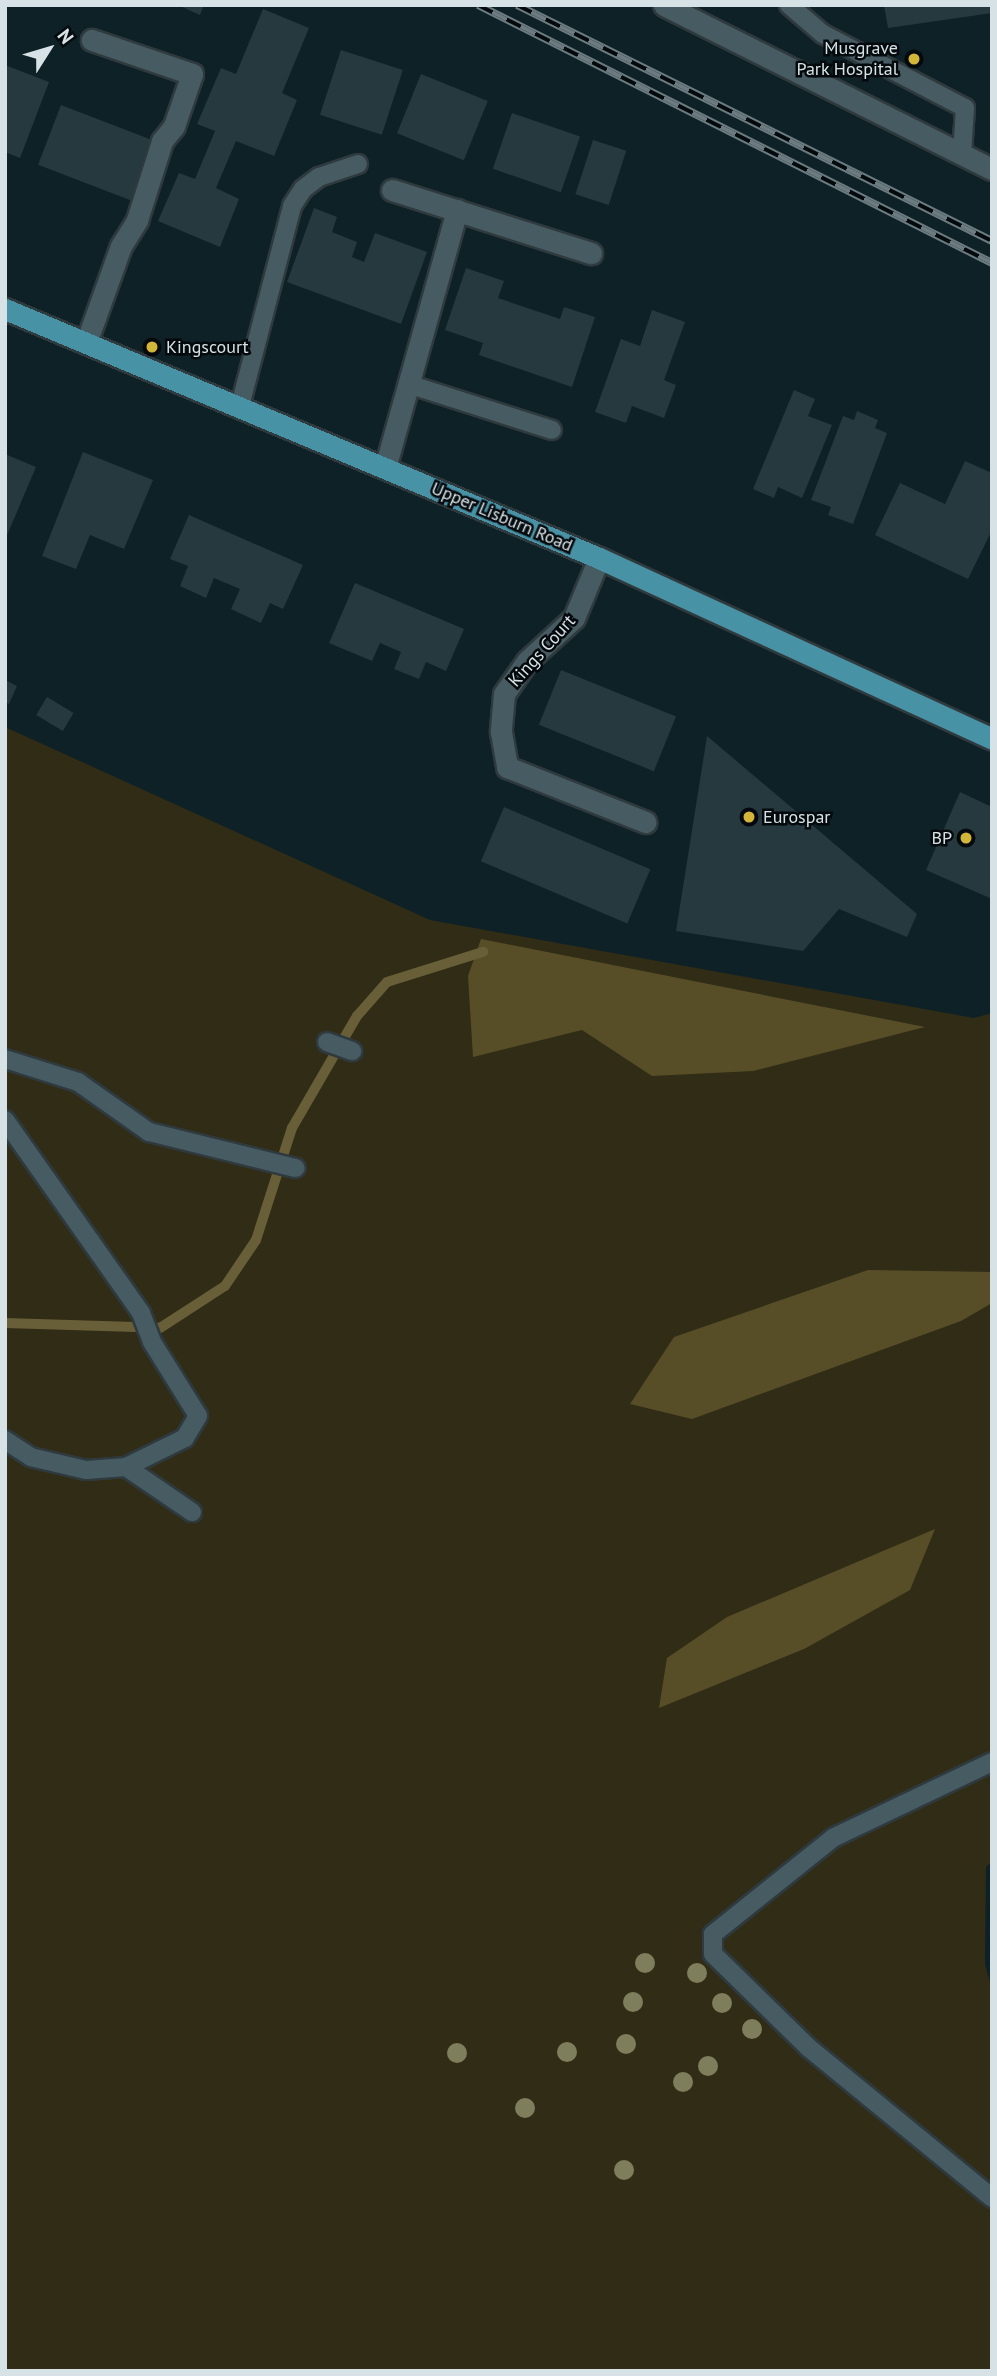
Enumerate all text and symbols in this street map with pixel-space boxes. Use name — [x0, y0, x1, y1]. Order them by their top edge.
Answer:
north arrow — [14, 14, 84, 84]
text: N — [52, 24, 79, 49]
place label: Musgrave Park Hospital — [796, 38, 898, 80]
marker: Musgrave Park Hospital — [904, 49, 924, 69]
place label: Kingscourt — [166, 336, 249, 358]
marker: Kingscourt — [144, 339, 160, 355]
street label: Upper Lisburn Road — [428, 478, 576, 556]
street label: Kings Court — [504, 611, 580, 691]
place label: Eurospar — [763, 806, 830, 828]
marker: Eurospar — [741, 809, 757, 825]
place label: BP — [931, 827, 952, 849]
marker: BP — [958, 830, 974, 846]

